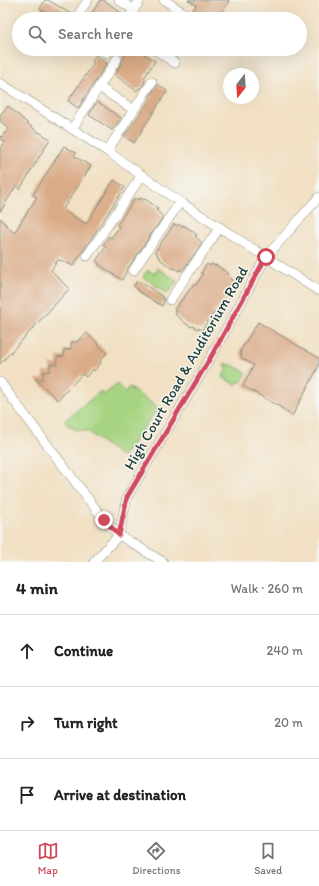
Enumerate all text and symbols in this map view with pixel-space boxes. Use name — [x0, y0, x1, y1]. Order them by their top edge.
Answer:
search box — [12, 12, 307, 56]
icon: search — [26, 23, 48, 45]
text: Search here — [58, 25, 133, 43]
north arrow — [223, 68, 259, 104]
route start — [257, 248, 275, 266]
street label: High Court Road & Auditorium Road — [120, 262, 252, 473]
route end — [95, 511, 113, 529]
text: 4 min — [16, 578, 58, 598]
text: Walk · 260 m — [231, 581, 303, 596]
icon: ahead — [16, 640, 38, 662]
text: Continue — [54, 642, 113, 660]
text: 240 m — [266, 643, 303, 658]
icon: right — [16, 712, 38, 734]
text: Turn right — [54, 714, 118, 732]
text: 20 m — [274, 715, 303, 730]
icon: arrive — [16, 784, 38, 806]
text: Arrive at destination — [54, 786, 186, 804]
tab: Map — [37, 840, 59, 877]
tab: Directions — [132, 840, 181, 877]
tab: Saved — [254, 840, 282, 877]

